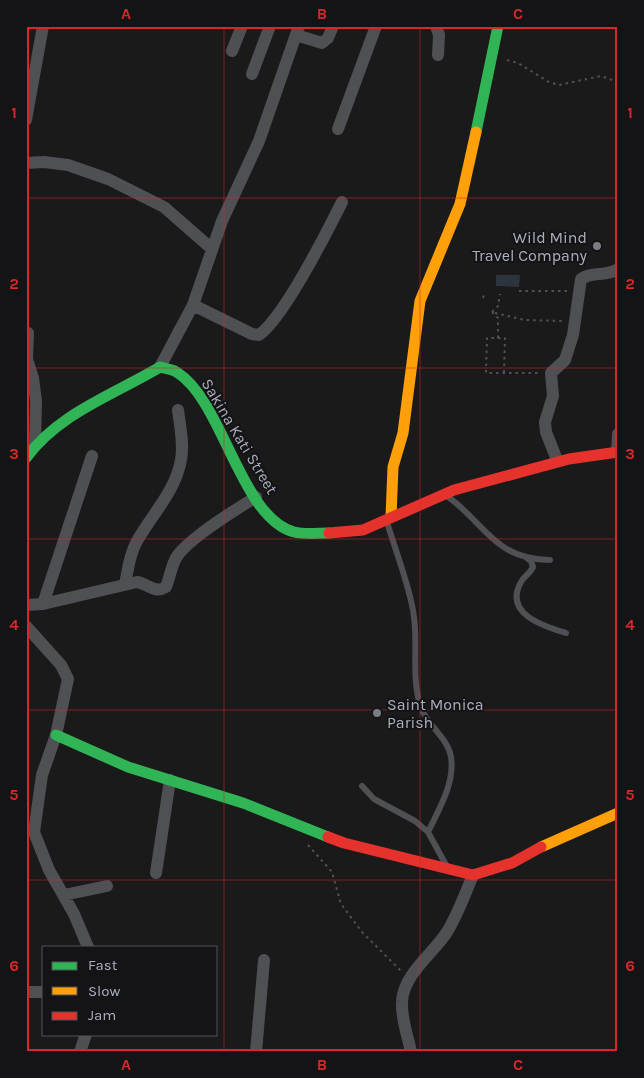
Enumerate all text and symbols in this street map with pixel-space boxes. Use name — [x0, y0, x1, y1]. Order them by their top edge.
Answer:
text: A — [121, 4, 131, 23]
text: B — [317, 4, 327, 23]
text: C — [513, 4, 523, 23]
text: 1 — [11, 103, 17, 122]
text: 1 — [627, 103, 633, 122]
place label: Wild Mind Travel Company — [472, 228, 588, 265]
marker: Wild Mind Travel Company — [591, 240, 603, 252]
text: 2 — [9, 274, 19, 293]
text: 2 — [625, 274, 635, 293]
street label: Sakina Kati Street — [198, 375, 282, 498]
text: 3 — [9, 444, 19, 463]
text: 3 — [625, 444, 635, 463]
text: 4 — [9, 615, 19, 634]
text: 4 — [625, 615, 635, 634]
place label: Saint Monica Parish — [387, 695, 484, 732]
marker: Saint Monica Parish — [371, 707, 383, 719]
text: 5 — [9, 785, 19, 804]
text: 5 — [625, 785, 635, 804]
legend — [42, 946, 218, 1036]
text: 6 — [9, 956, 19, 975]
text: Fast — [88, 956, 118, 974]
text: 6 — [625, 956, 635, 975]
text: Slow — [88, 982, 120, 1000]
text: Jam — [88, 1006, 116, 1024]
text: A — [121, 1055, 131, 1074]
text: B — [317, 1055, 327, 1074]
text: C — [513, 1055, 523, 1074]

